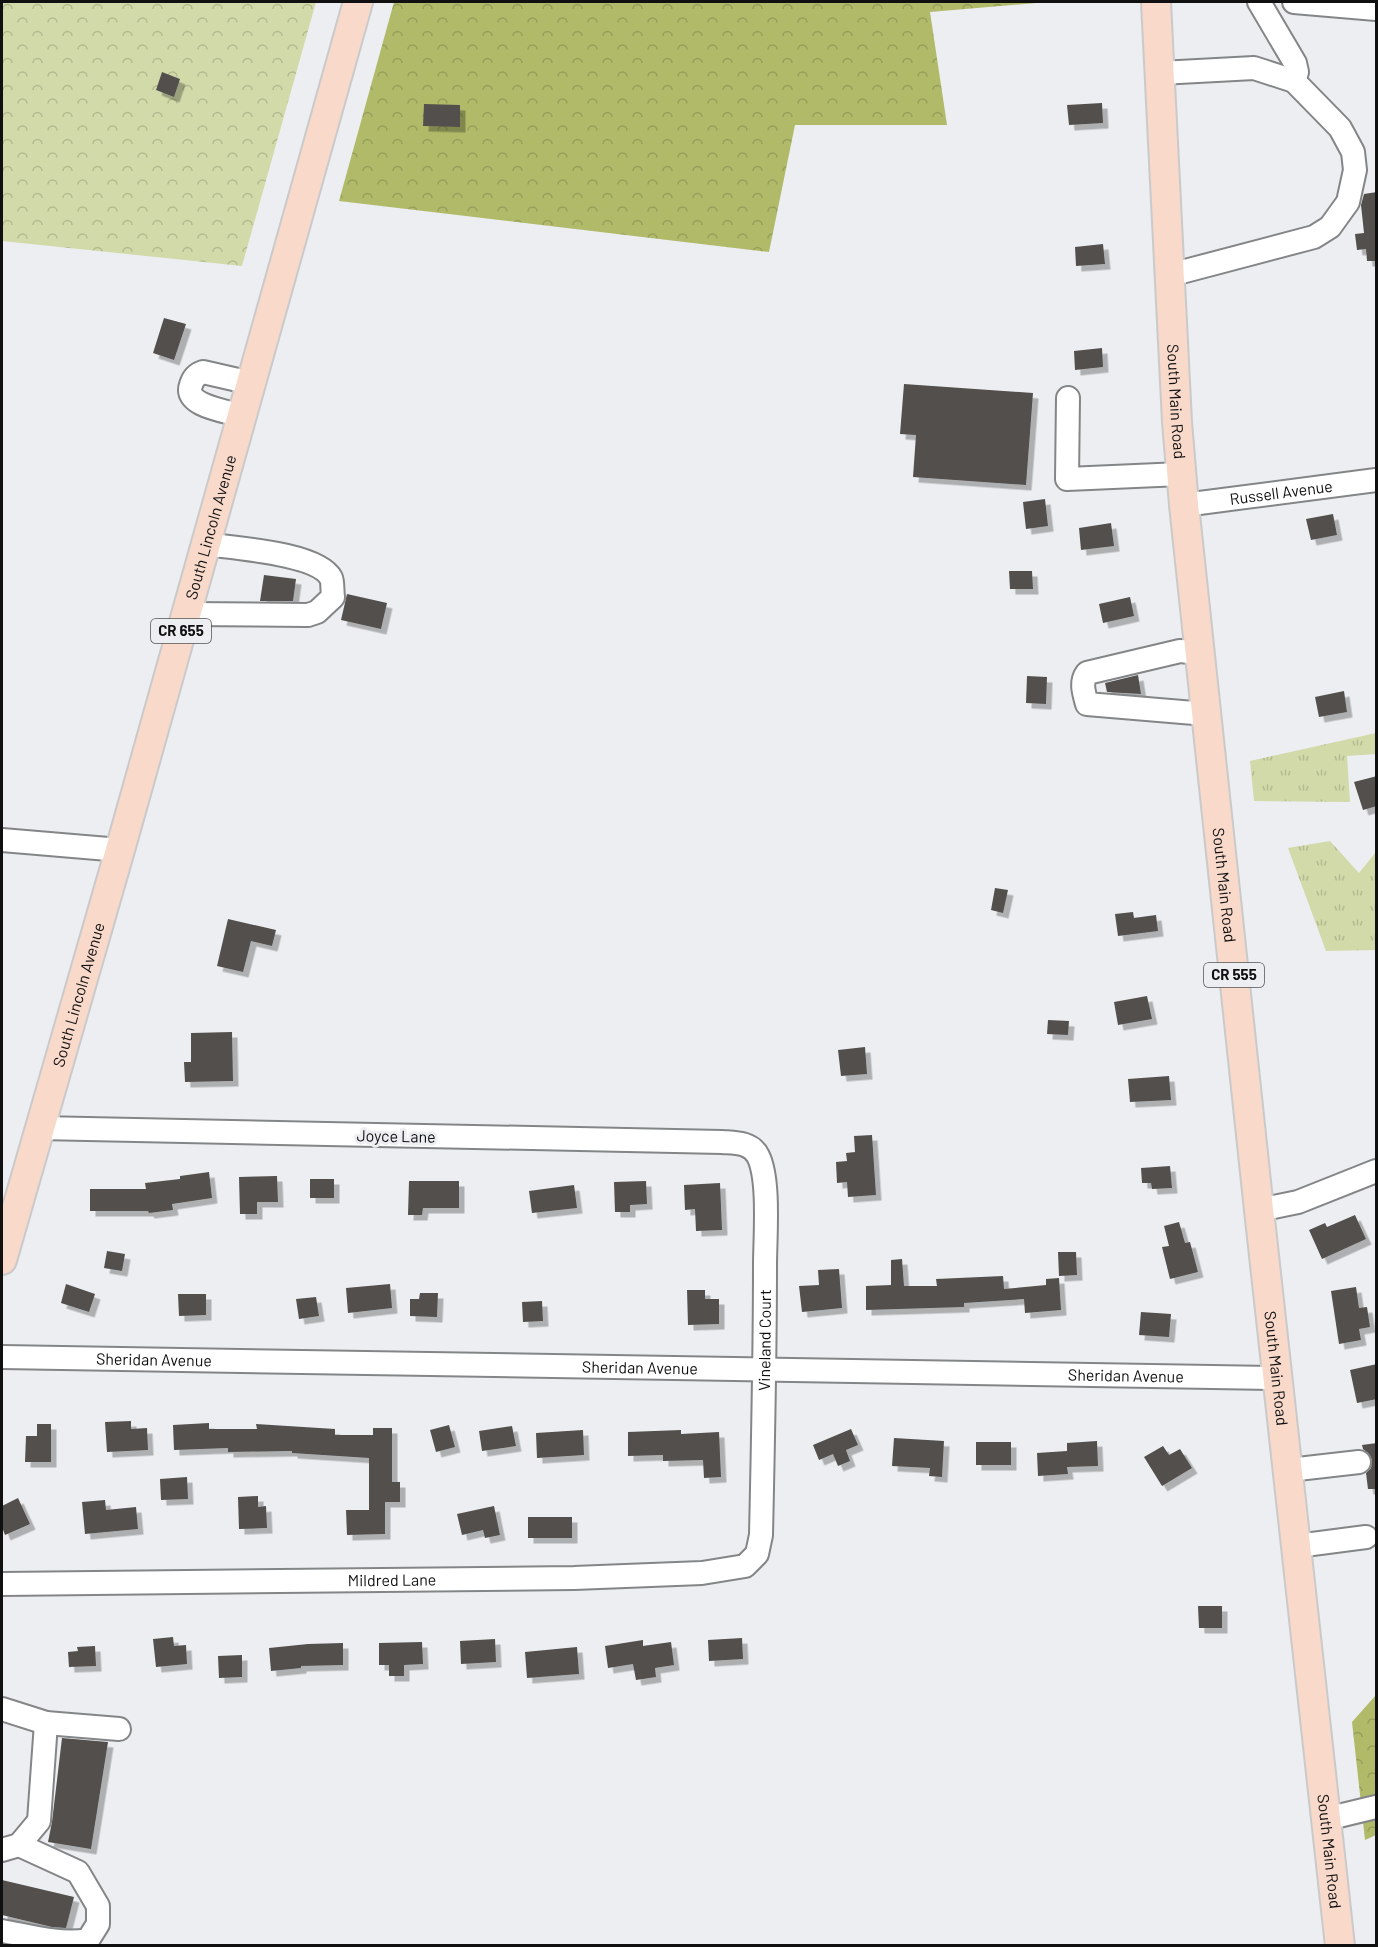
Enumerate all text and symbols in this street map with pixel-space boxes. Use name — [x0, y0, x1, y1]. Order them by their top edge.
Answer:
street label: South Main Road — [1164, 343, 1190, 460]
street label: South Lincoln Avenue — [181, 452, 239, 601]
street label: Russell Avenue — [1229, 476, 1334, 508]
road number: CR 655 — [151, 619, 211, 643]
street label: South Main Road — [1209, 827, 1240, 943]
street label: South Lincoln Avenue — [48, 920, 108, 1069]
road number: CR 555 — [1204, 963, 1264, 987]
street label: Joyce Lane — [356, 1125, 436, 1146]
street label: Vineland Court — [754, 1289, 774, 1391]
street label: South Main Road — [1261, 1310, 1293, 1427]
street label: Sheridan Avenue — [96, 1349, 212, 1369]
street label: Sheridan Avenue — [582, 1357, 698, 1377]
street label: Sheridan Avenue — [1068, 1365, 1184, 1385]
street label: Mildred Lane — [348, 1569, 436, 1589]
street label: South Main Road — [1314, 1793, 1346, 1910]

